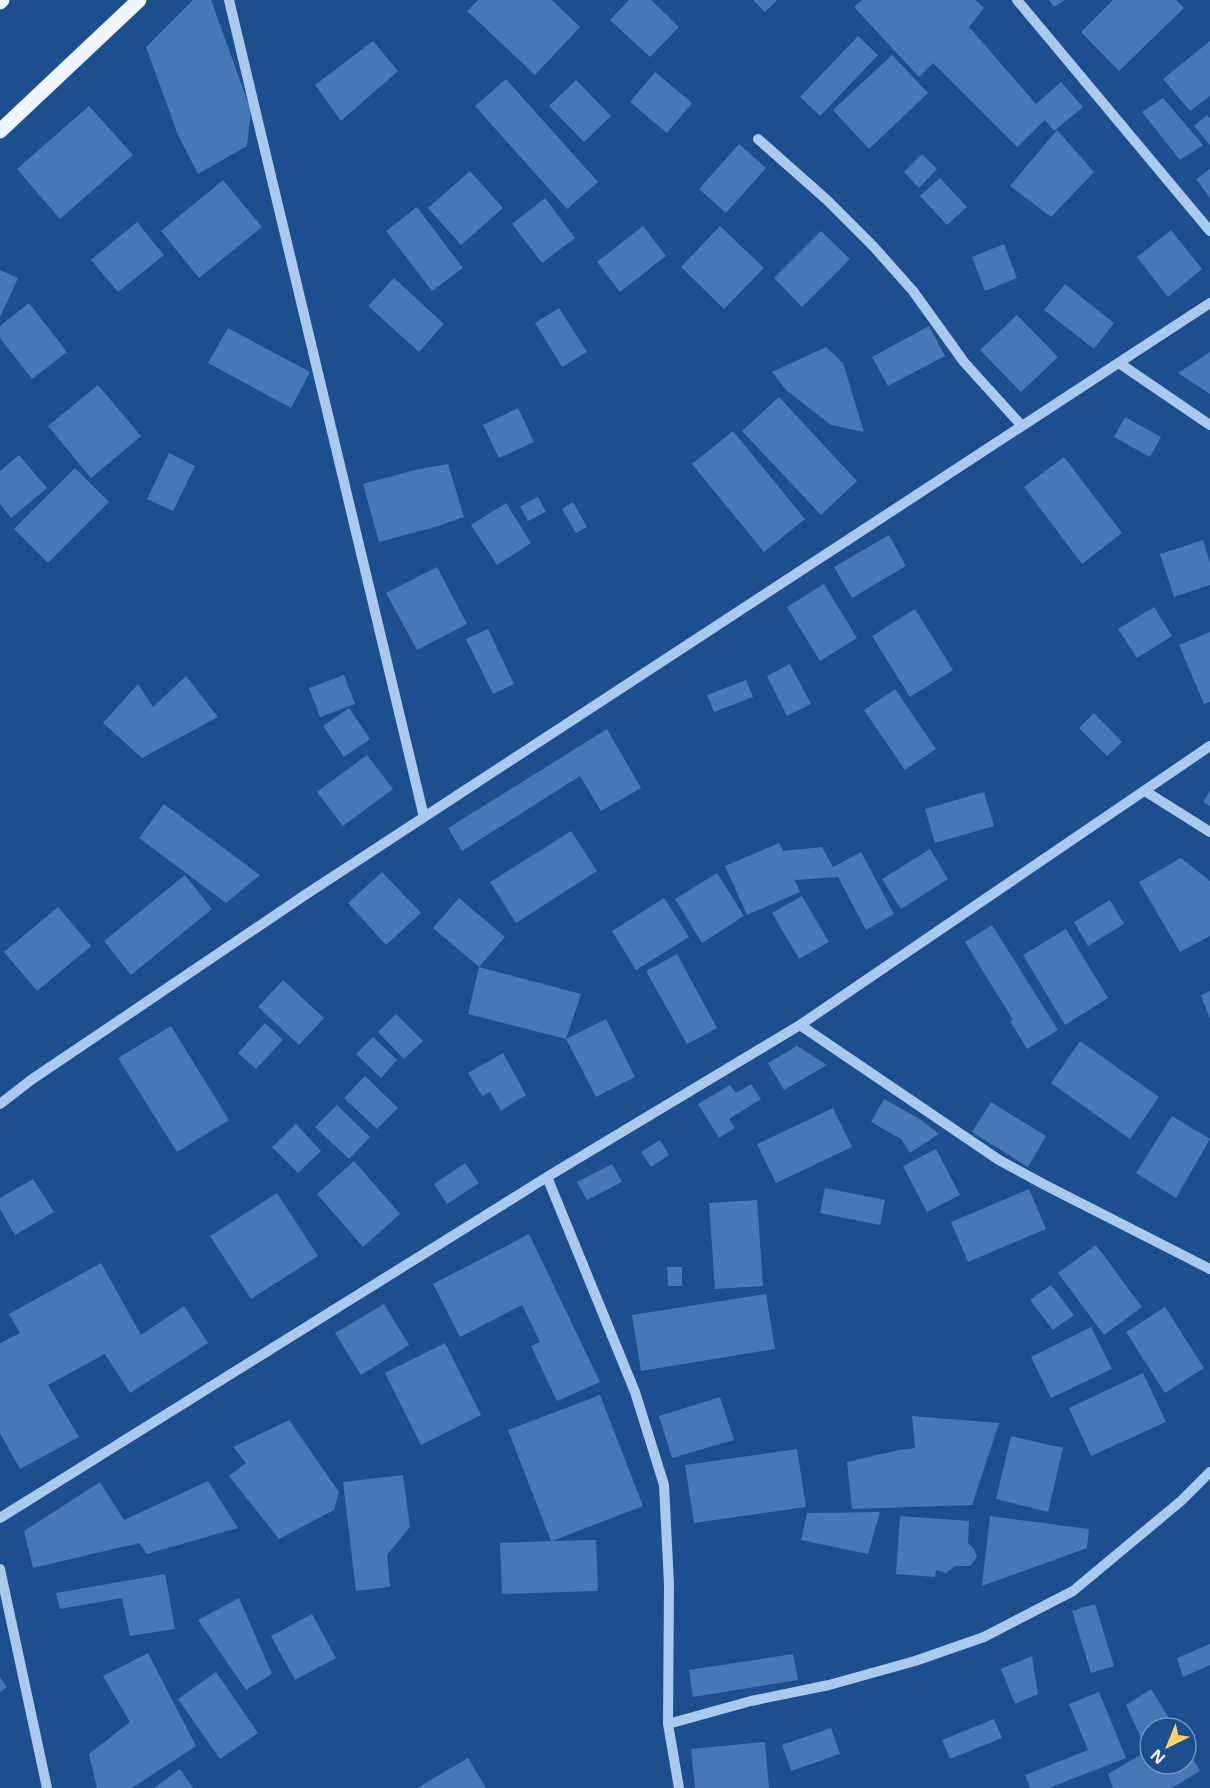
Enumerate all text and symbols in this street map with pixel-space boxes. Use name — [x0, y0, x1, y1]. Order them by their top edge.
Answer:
north arrow — [1138, 1716, 1198, 1776]
text: N — [1146, 1744, 1170, 1769]

